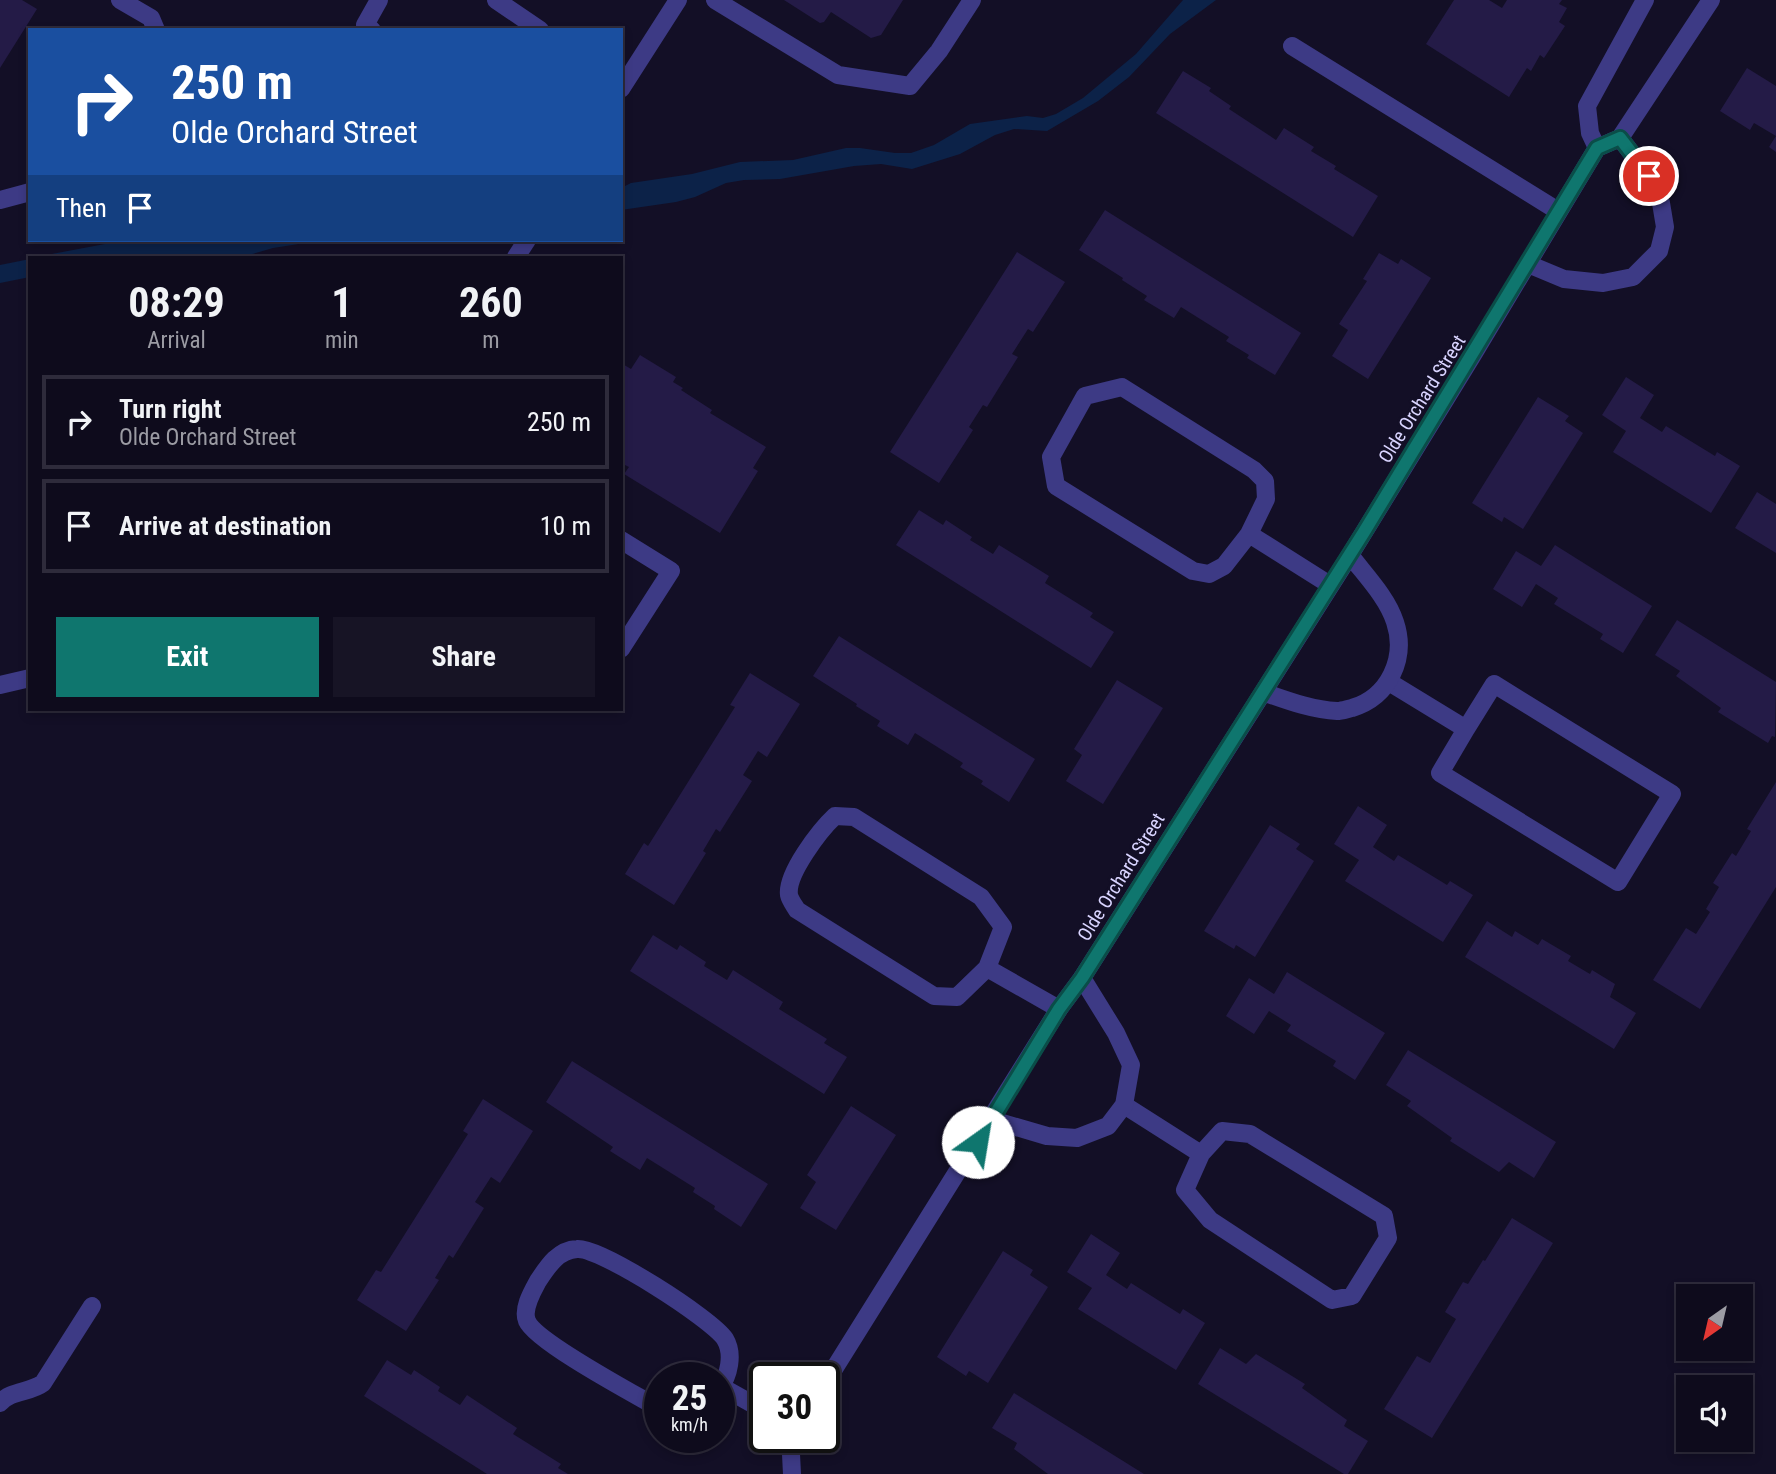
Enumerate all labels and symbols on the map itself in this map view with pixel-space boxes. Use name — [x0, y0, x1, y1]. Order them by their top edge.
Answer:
pin — [1619, 146, 1679, 206]
street label: Olde Orchard Street — [1373, 331, 1471, 467]
street label: Olde Orchard Street — [1072, 809, 1170, 945]
position arrow — [941, 1105, 1015, 1179]
north arrow — [1676, 1284, 1754, 1362]
speed limit sign: 30 — [749, 1362, 840, 1453]

